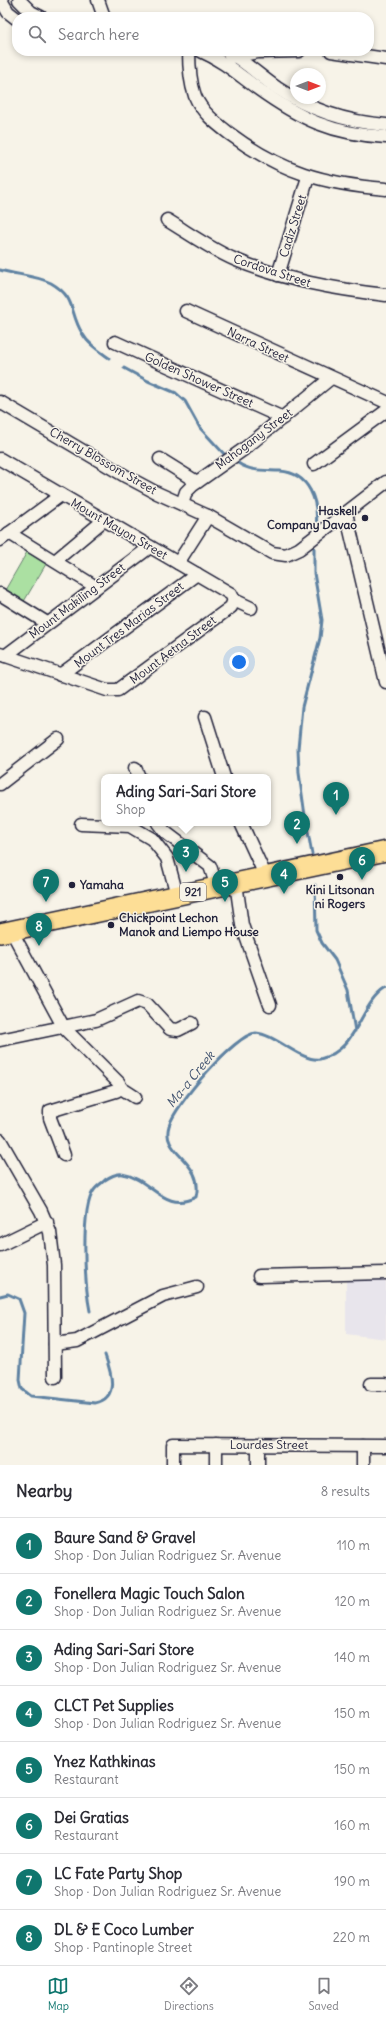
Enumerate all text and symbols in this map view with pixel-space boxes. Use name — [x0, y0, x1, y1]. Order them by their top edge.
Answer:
search box — [12, 12, 374, 56]
icon: search — [26, 23, 48, 45]
text: Search here — [58, 25, 139, 44]
north arrow — [290, 68, 326, 104]
street label: Cadiz Street — [276, 193, 309, 259]
street label: Cordova Street — [232, 251, 313, 290]
street label: Narra Street — [225, 324, 291, 365]
street label: Golden Shower Street — [143, 349, 256, 410]
street label: Mahogany Street — [212, 405, 295, 472]
street label: Cherry Blossom Street — [47, 424, 159, 497]
street label: Mount Mayon Street — [68, 495, 170, 562]
place label: Haskell Company Davao — [267, 503, 357, 533]
marker: Haskell Company Davao — [360, 513, 370, 523]
street label: Mount Makiling Street — [26, 560, 128, 642]
street label: Mount Tres Marias Street — [71, 579, 186, 671]
street label: Mount Aetna Street — [127, 612, 219, 687]
your location — [229, 652, 249, 672]
popup — [101, 774, 271, 826]
text: Ading Sari-Sari Store — [116, 782, 256, 801]
pin: 1 — [323, 782, 349, 815]
text: Shop — [116, 801, 145, 818]
pin: 2 — [284, 811, 310, 844]
pin: 3 — [173, 839, 199, 872]
pin: 6 — [349, 847, 375, 880]
pin: 4 — [271, 861, 297, 894]
pin: 7 — [33, 869, 59, 902]
pin: 5 — [212, 869, 238, 902]
marker: Kini Litsonan ni Rogers — [335, 872, 345, 882]
place label: Yamaha — [79, 877, 124, 892]
marker: Yamaha — [67, 880, 77, 890]
place label: Kini Litsonan ni Rogers — [306, 882, 374, 912]
road number: 921 — [180, 883, 206, 901]
place label: Chickpoint Lechon Manok and Liempo House — [119, 910, 259, 940]
pin: 8 — [26, 913, 52, 946]
marker: Chickpoint Lechon Manok and Liempo House — [106, 920, 116, 930]
water label: Ma-a Creek — [162, 1047, 219, 1111]
street label: Lourdes Street — [230, 1437, 308, 1452]
text: Nearby — [16, 1480, 72, 1502]
text: 8 results — [321, 1483, 370, 1500]
text: Baure Sand & Gravel — [54, 1528, 196, 1547]
text: 1 — [26, 1537, 32, 1554]
text: 110 m — [337, 1537, 370, 1554]
text: Shop · Don Julian Rodriguez Sr. Avenue — [54, 1547, 281, 1564]
text: Fonellera Magic Touch Salon — [54, 1584, 245, 1603]
text: 2 — [25, 1593, 33, 1610]
text: 120 m — [335, 1593, 370, 1610]
text: Shop · Don Julian Rodriguez Sr. Avenue — [54, 1603, 281, 1620]
text: Ading Sari-Sari Store — [54, 1640, 194, 1659]
text: 3 — [25, 1649, 33, 1666]
text: 140 m — [334, 1649, 370, 1666]
text: Shop · Don Julian Rodriguez Sr. Avenue — [54, 1659, 281, 1676]
text: CLCT Pet Supplies — [54, 1696, 174, 1715]
text: 4 — [25, 1705, 33, 1722]
text: 150 m — [334, 1705, 370, 1722]
text: Shop · Don Julian Rodriguez Sr. Avenue — [54, 1715, 281, 1732]
text: Ynez Kathkinas — [54, 1752, 156, 1771]
text: 5 — [25, 1761, 33, 1778]
text: 150 m — [334, 1761, 370, 1778]
text: Restaurant — [54, 1771, 119, 1788]
text: Dei Gratias — [54, 1808, 129, 1827]
text: 6 — [25, 1817, 33, 1834]
text: 160 m — [334, 1817, 370, 1834]
text: Restaurant — [54, 1827, 119, 1844]
text: LC Fate Party Shop — [54, 1864, 182, 1883]
text: 7 — [26, 1873, 32, 1890]
text: 190 m — [334, 1873, 370, 1890]
text: Shop · Don Julian Rodriguez Sr. Avenue — [54, 1883, 281, 1900]
text: DL & E Coco Lumber — [54, 1920, 194, 1939]
text: 8 — [25, 1929, 33, 1946]
text: 220 m — [333, 1929, 370, 1946]
text: Shop · Pantinople Street — [54, 1939, 192, 1956]
tab: Map — [47, 1975, 69, 2013]
tab: Directions — [164, 1975, 214, 2013]
tab: Saved — [308, 1975, 339, 2013]

